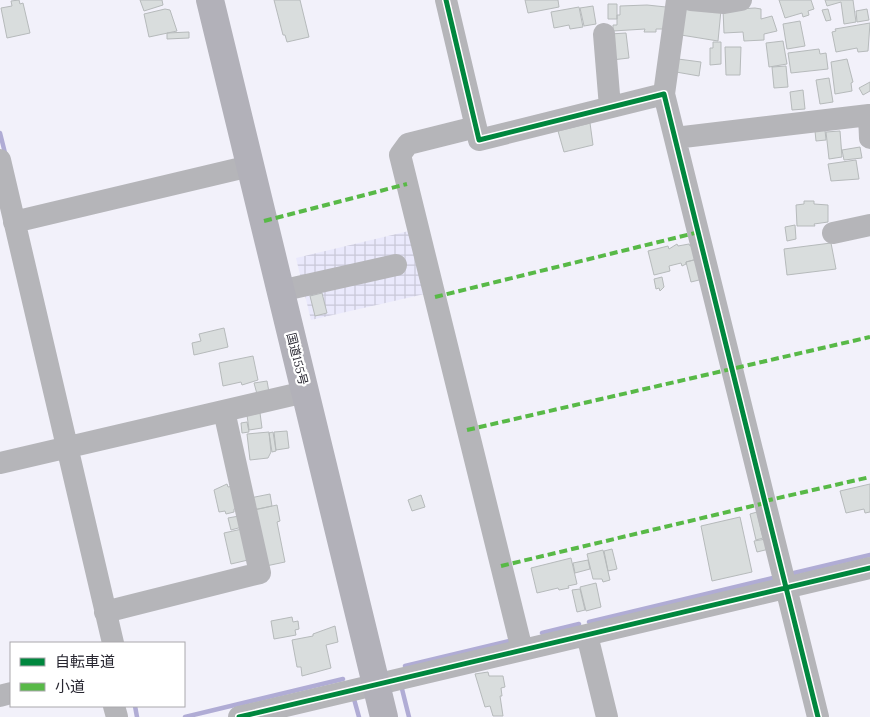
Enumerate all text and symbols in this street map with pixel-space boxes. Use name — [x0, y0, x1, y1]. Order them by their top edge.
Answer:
street label: 国道155号 — [284, 331, 311, 387]
legend — [10, 642, 185, 707]
text: 自転車道 — [55, 652, 115, 671]
text: 小道 — [55, 677, 85, 696]

